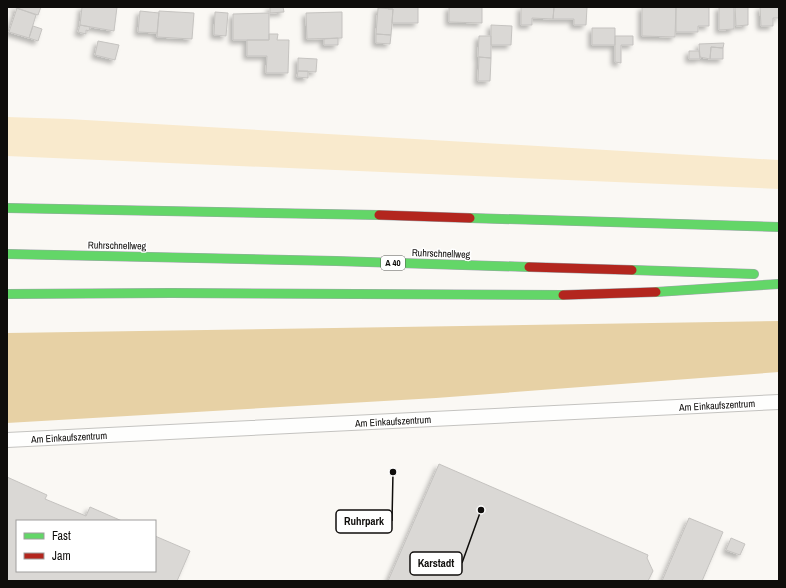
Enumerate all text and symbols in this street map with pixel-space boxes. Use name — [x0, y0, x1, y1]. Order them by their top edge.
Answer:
street label: Ruhrschnellweg — [88, 238, 147, 253]
street label: Ruhrschnellweg — [412, 246, 471, 261]
road number: A 40 — [381, 256, 405, 270]
street label: Am Einkaufszentrum — [678, 397, 756, 414]
street label: Am Einkaufszentrum — [354, 413, 432, 430]
street label: Am Einkaufszentrum — [30, 429, 108, 446]
callout: Ruhrpark — [336, 510, 392, 533]
text: Ruhrpark — [344, 514, 385, 528]
legend — [16, 520, 156, 572]
text: Fast — [52, 528, 71, 544]
text: Jam — [52, 548, 71, 564]
callout: Karstadt — [410, 552, 462, 575]
text: Karstadt — [418, 556, 454, 570]

